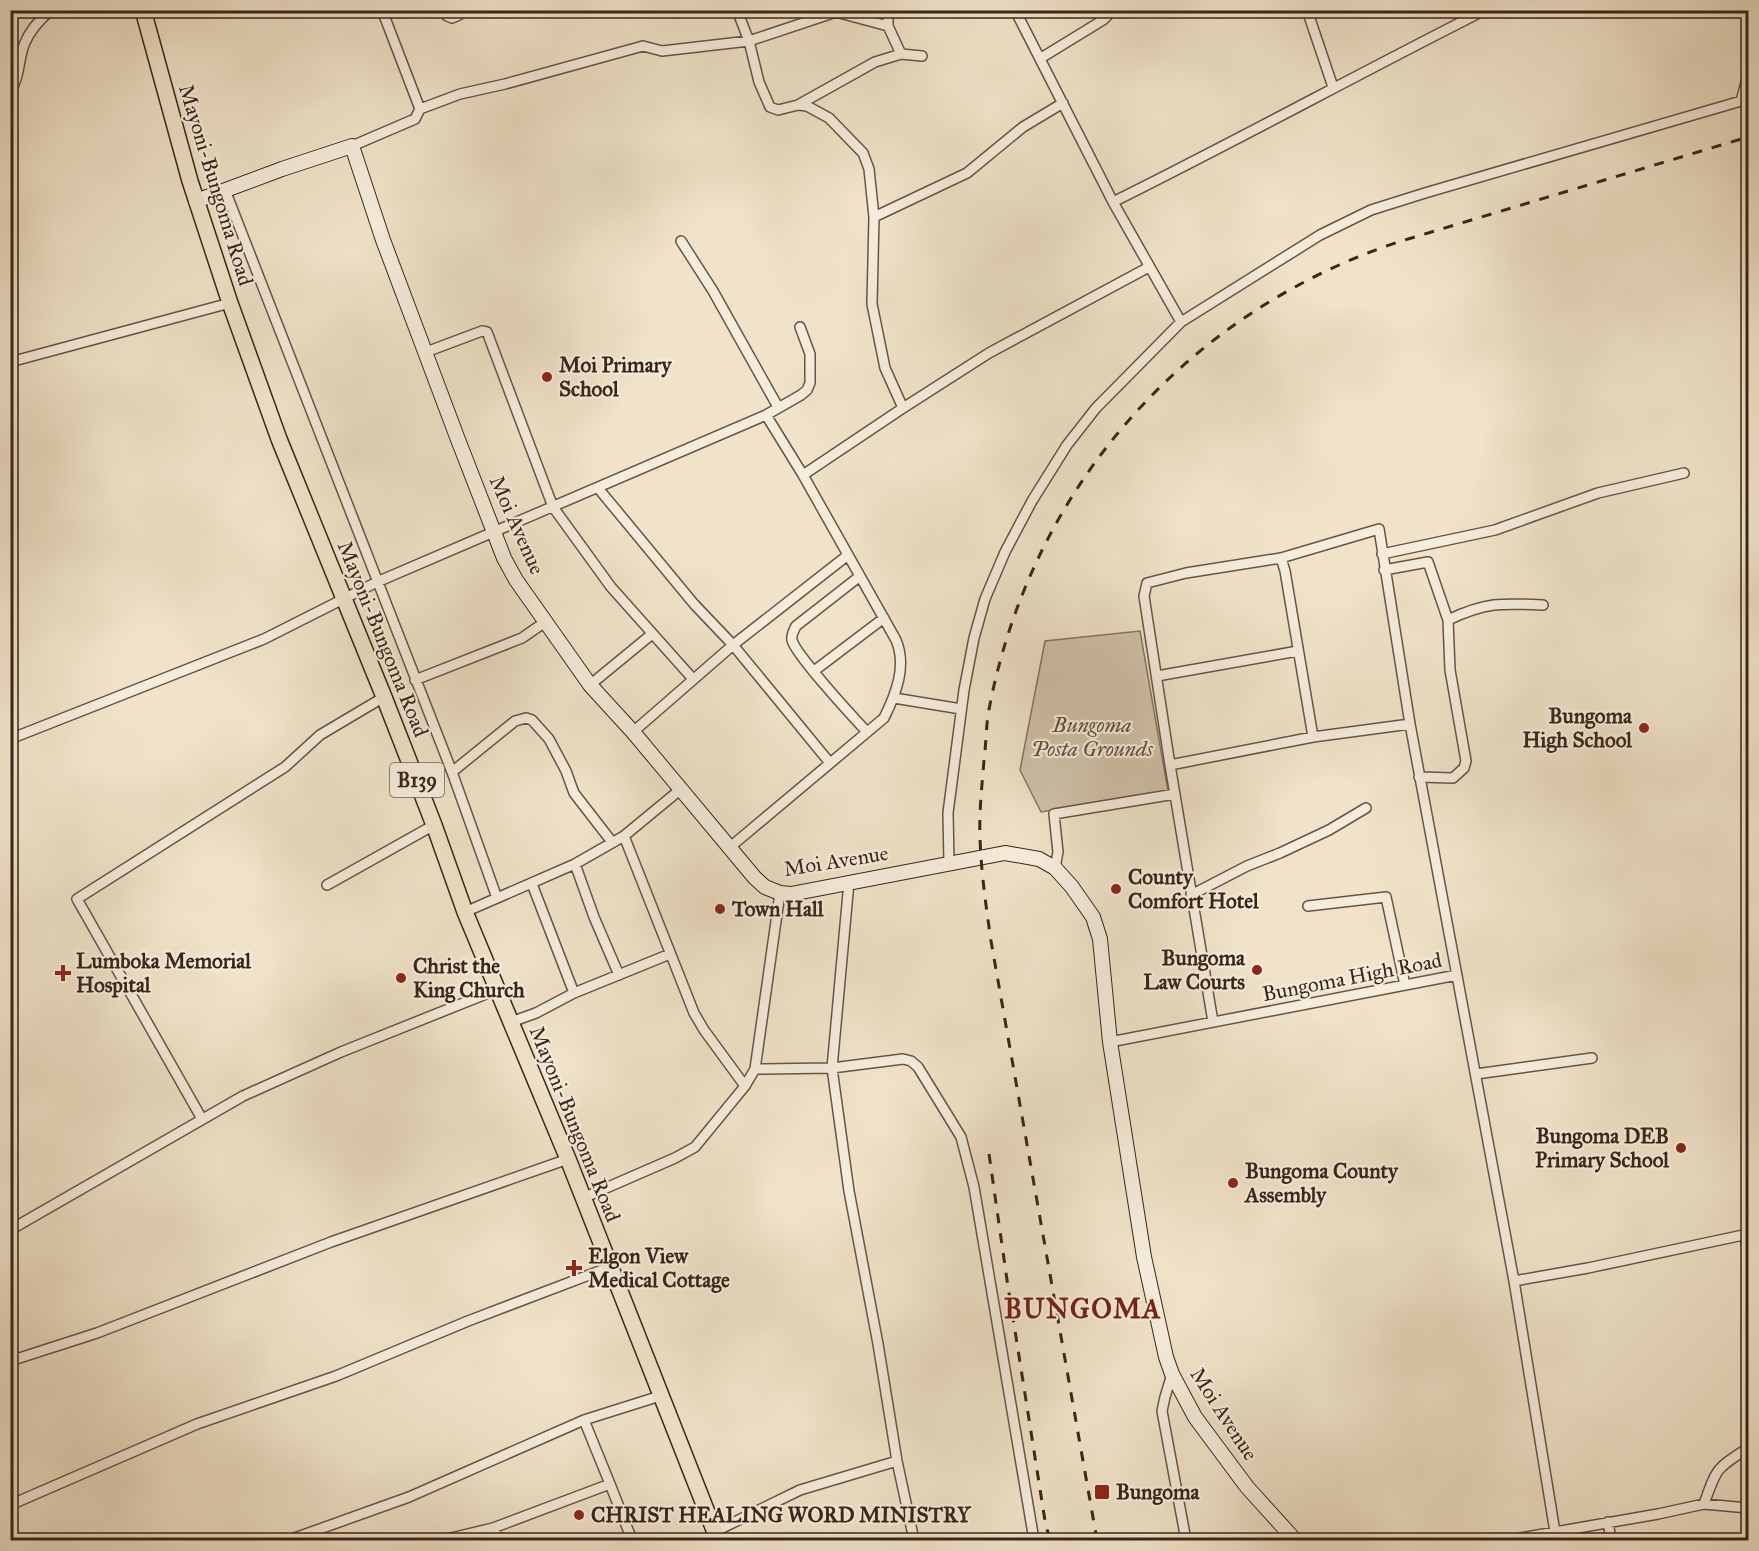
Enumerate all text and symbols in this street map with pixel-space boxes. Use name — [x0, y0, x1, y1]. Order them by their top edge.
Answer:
street label: Mayoni-Bungoma Road — [173, 81, 259, 289]
place label: Moi Primary School — [559, 352, 672, 402]
marker: Moi Primary School — [540, 370, 554, 384]
street label: Moi Avenue — [484, 472, 550, 579]
street label: Mayoni-Bungoma Road — [332, 537, 434, 741]
place label: Bungoma High School — [1522, 703, 1633, 753]
park label: Bungoma Posta Grounds — [1031, 712, 1154, 762]
marker: Bungoma High School — [1637, 721, 1651, 735]
road number: B139 — [390, 763, 444, 797]
street label: Moi Avenue — [782, 840, 890, 882]
place label: County Comfort Hotel — [1128, 864, 1260, 914]
marker: County Comfort Hotel — [1109, 882, 1123, 896]
place label: Town Hall — [731, 896, 825, 922]
marker: Town Hall — [713, 902, 727, 916]
place label: Bungoma Law Courts — [1143, 945, 1246, 995]
street label: Bungoma High Road — [1260, 947, 1445, 1007]
place label: Lumboka Memorial Hospital — [76, 948, 252, 998]
place label: Christ the King Church — [413, 953, 525, 1003]
marker: Bungoma Law Courts — [1250, 963, 1264, 977]
marker: Lumboka Memorial Hospital — [54, 964, 72, 982]
marker: Christ the King Church — [394, 971, 408, 985]
street label: Mayoni-Bungoma Road — [524, 1022, 626, 1226]
place label: Bungoma DEB Primary School — [1535, 1123, 1670, 1173]
marker: Bungoma DEB Primary School — [1674, 1141, 1688, 1155]
place label: Bungoma County Assembly — [1243, 1158, 1399, 1208]
marker: Bungoma County Assembly — [1226, 1176, 1240, 1190]
place label: Elgon View Medical Cottage — [588, 1243, 730, 1293]
marker: Elgon View Medical Cottage — [565, 1259, 583, 1277]
district label: BUNGOMA — [1004, 1292, 1162, 1325]
street label: Moi Avenue — [1184, 1363, 1264, 1466]
place label: Bungoma — [1116, 1479, 1201, 1505]
marker: Bungoma — [1093, 1483, 1111, 1501]
place label: CHRIST HEALING WORD MINISTRY — [591, 1502, 972, 1528]
marker: CHRIST HEALING WORD MINISTRY — [572, 1508, 586, 1522]

